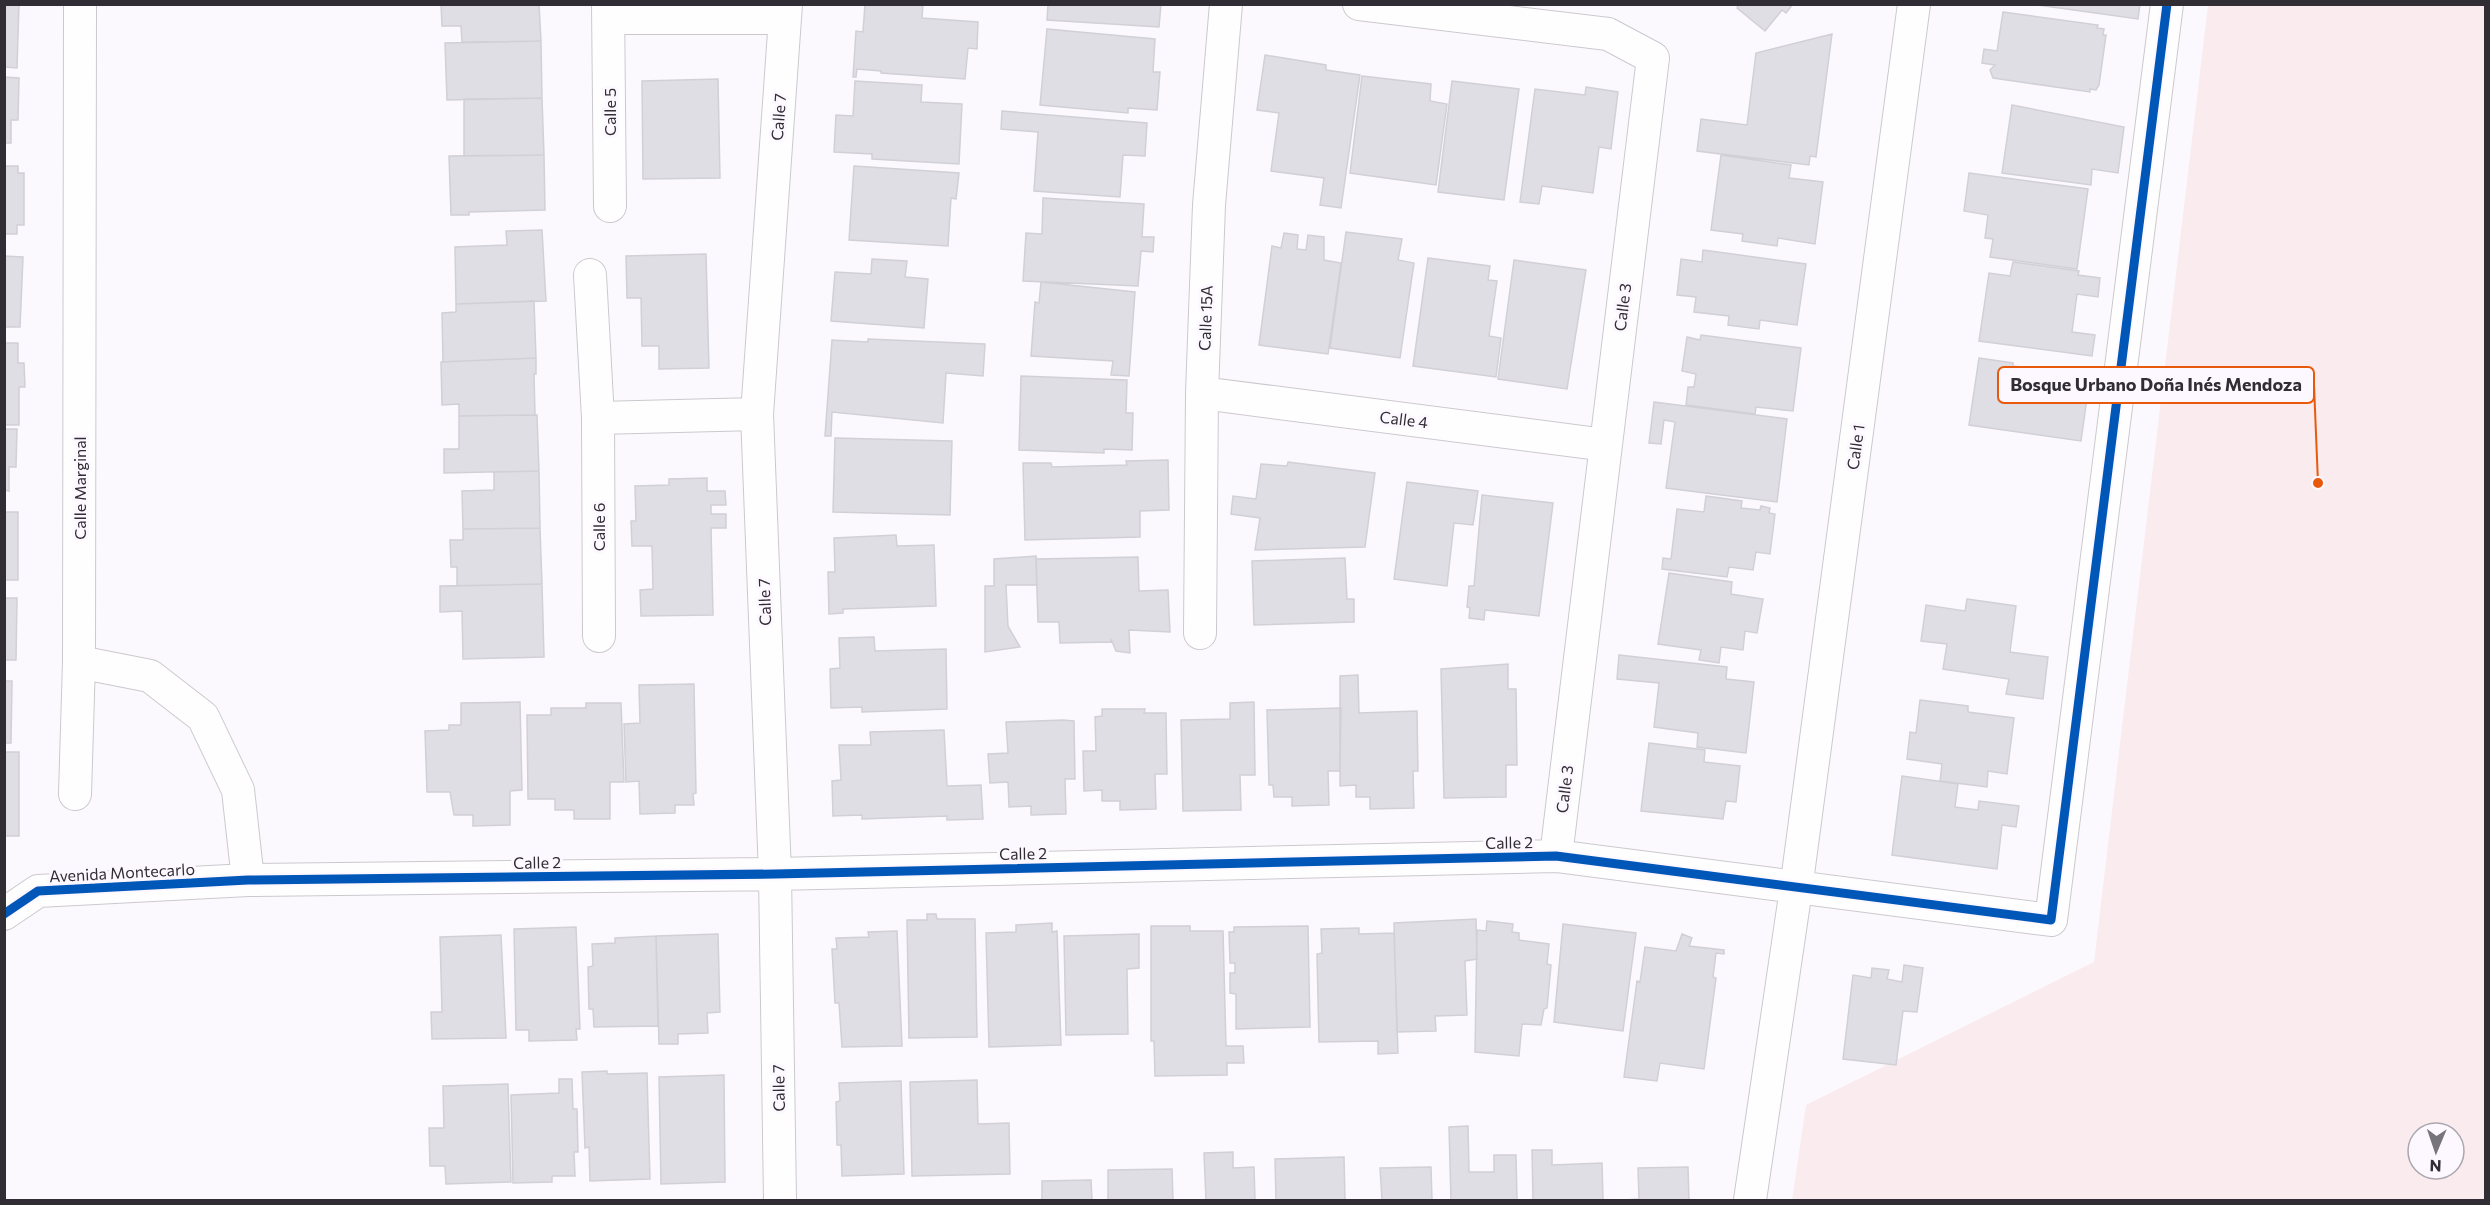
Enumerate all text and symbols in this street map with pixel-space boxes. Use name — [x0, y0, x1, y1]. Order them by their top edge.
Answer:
street label: Calle 5 — [600, 88, 619, 136]
street label: Calle 7 — [767, 93, 789, 141]
street label: Calle 3 — [1610, 282, 1634, 332]
street label: Calle 15A — [1194, 285, 1216, 351]
callout: Bosque Urbano Doña Inés Mendoza — [1998, 367, 2314, 403]
text: Bosque Urbano Doña Inés Mendoza — [2010, 373, 2302, 395]
street label: Calle 4 — [1379, 407, 1430, 431]
street label: Calle 1 — [1842, 423, 1868, 471]
street label: Calle Marginal — [70, 436, 89, 540]
street label: Calle 6 — [589, 503, 608, 551]
street label: Calle 7 — [754, 578, 774, 626]
street label: Calle 3 — [1552, 764, 1576, 814]
street label: Calle 2 — [1485, 832, 1533, 852]
street label: Calle 2 — [999, 843, 1047, 863]
street label: Calle 2 — [513, 852, 561, 872]
street label: Avenida Montecarlo — [49, 859, 195, 885]
street label: Calle 7 — [768, 1064, 788, 1112]
north arrow — [2406, 1121, 2466, 1181]
text: N — [2429, 1157, 2442, 1176]

